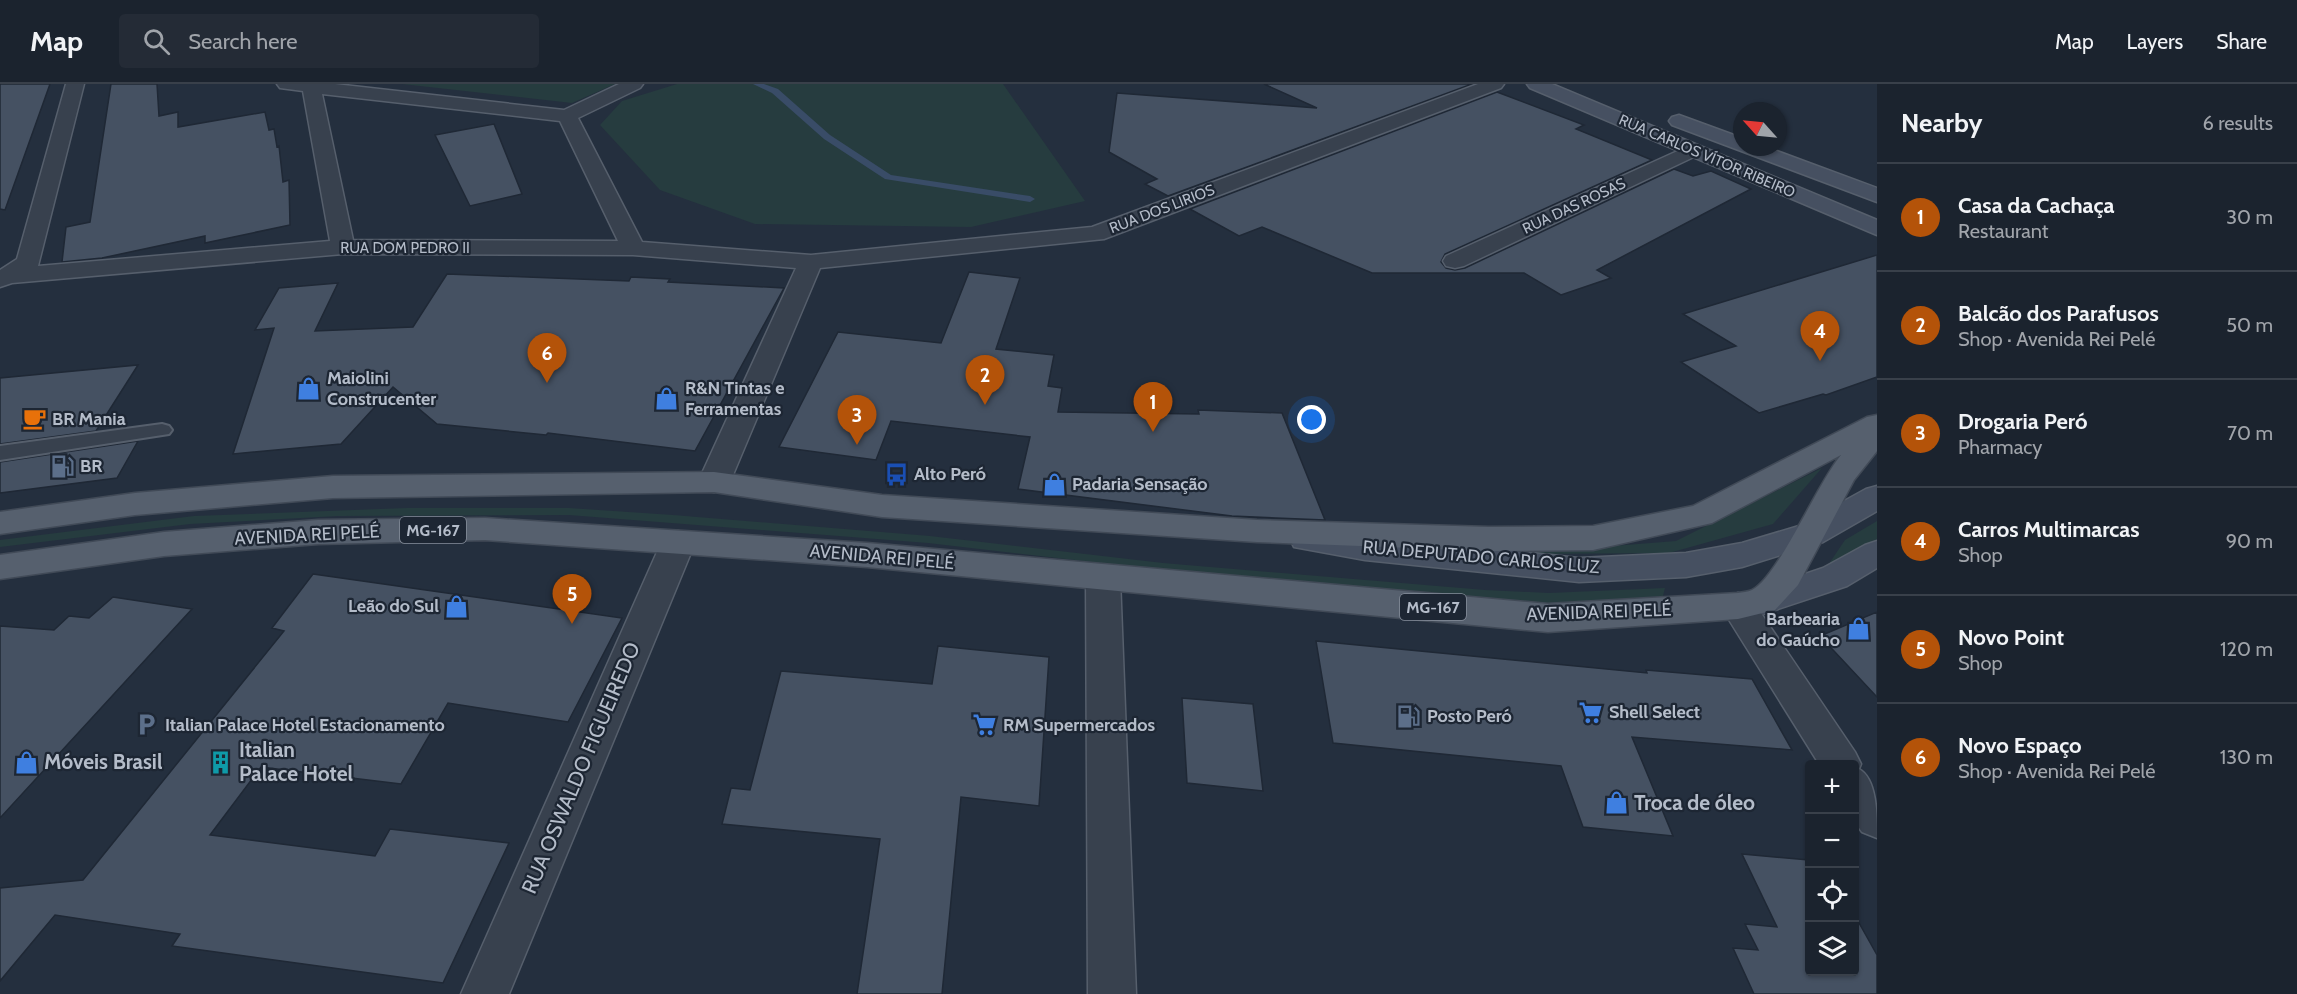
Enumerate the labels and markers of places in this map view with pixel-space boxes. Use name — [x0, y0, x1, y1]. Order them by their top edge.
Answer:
pin: 4 — [1800, 312, 1840, 361]
pin: 6 — [528, 334, 566, 383]
pin: 2 — [966, 356, 1004, 405]
place label: Maiolini Construcenter — [327, 367, 436, 410]
shop icon: Maiolini Construcenter — [296, 375, 322, 401]
place label: R&N Tintas e Ferramentas — [685, 377, 784, 420]
pin: 1 — [1134, 382, 1172, 432]
shop icon: R&N Tintas e Ferramentas — [654, 385, 680, 411]
pin: 3 — [838, 396, 876, 445]
cafe icon: BR Mania — [21, 406, 47, 432]
place label: BR Mania — [52, 408, 126, 430]
fuel station icon: BR — [49, 453, 75, 479]
place label: BR — [80, 455, 103, 477]
bus stop icon: Alto Peró — [883, 461, 909, 487]
place label: Alto Peró — [914, 463, 986, 485]
shop icon: Padaria Sensação — [1041, 471, 1067, 497]
place label: Padaria Sensação — [1072, 473, 1208, 495]
pin: 5 — [552, 574, 592, 624]
shop icon: Leão do Sul — [444, 593, 470, 619]
place label: Leão do Sul — [348, 595, 439, 617]
place label: Barbearia do Gaúcho — [1756, 608, 1840, 651]
shop icon: Barbearia do Gaúcho — [1845, 616, 1871, 642]
supermarket icon: Shell Select — [1578, 699, 1604, 725]
place label: Shell Select — [1609, 701, 1700, 723]
fuel station icon: Posto Peró — [1396, 703, 1422, 729]
place label: Posto Peró — [1427, 705, 1512, 727]
parking icon: Italian Palace Hotel Estacionamento — [134, 712, 160, 738]
supermarket icon: RM Supermercados — [972, 712, 998, 738]
place label: Italian Palace Hotel Estacionamento — [165, 714, 445, 736]
place label: RM Supermercados — [1003, 714, 1155, 736]
place label: Italian Palace Hotel — [239, 737, 354, 786]
shop icon: Móveis Brasil — [13, 749, 39, 775]
place label: Móveis Brasil — [44, 749, 163, 774]
building icon: Italian Palace Hotel — [208, 749, 234, 775]
shop icon: Troca de óleo — [1603, 790, 1629, 816]
place label: Troca de óleo — [1634, 790, 1755, 815]

